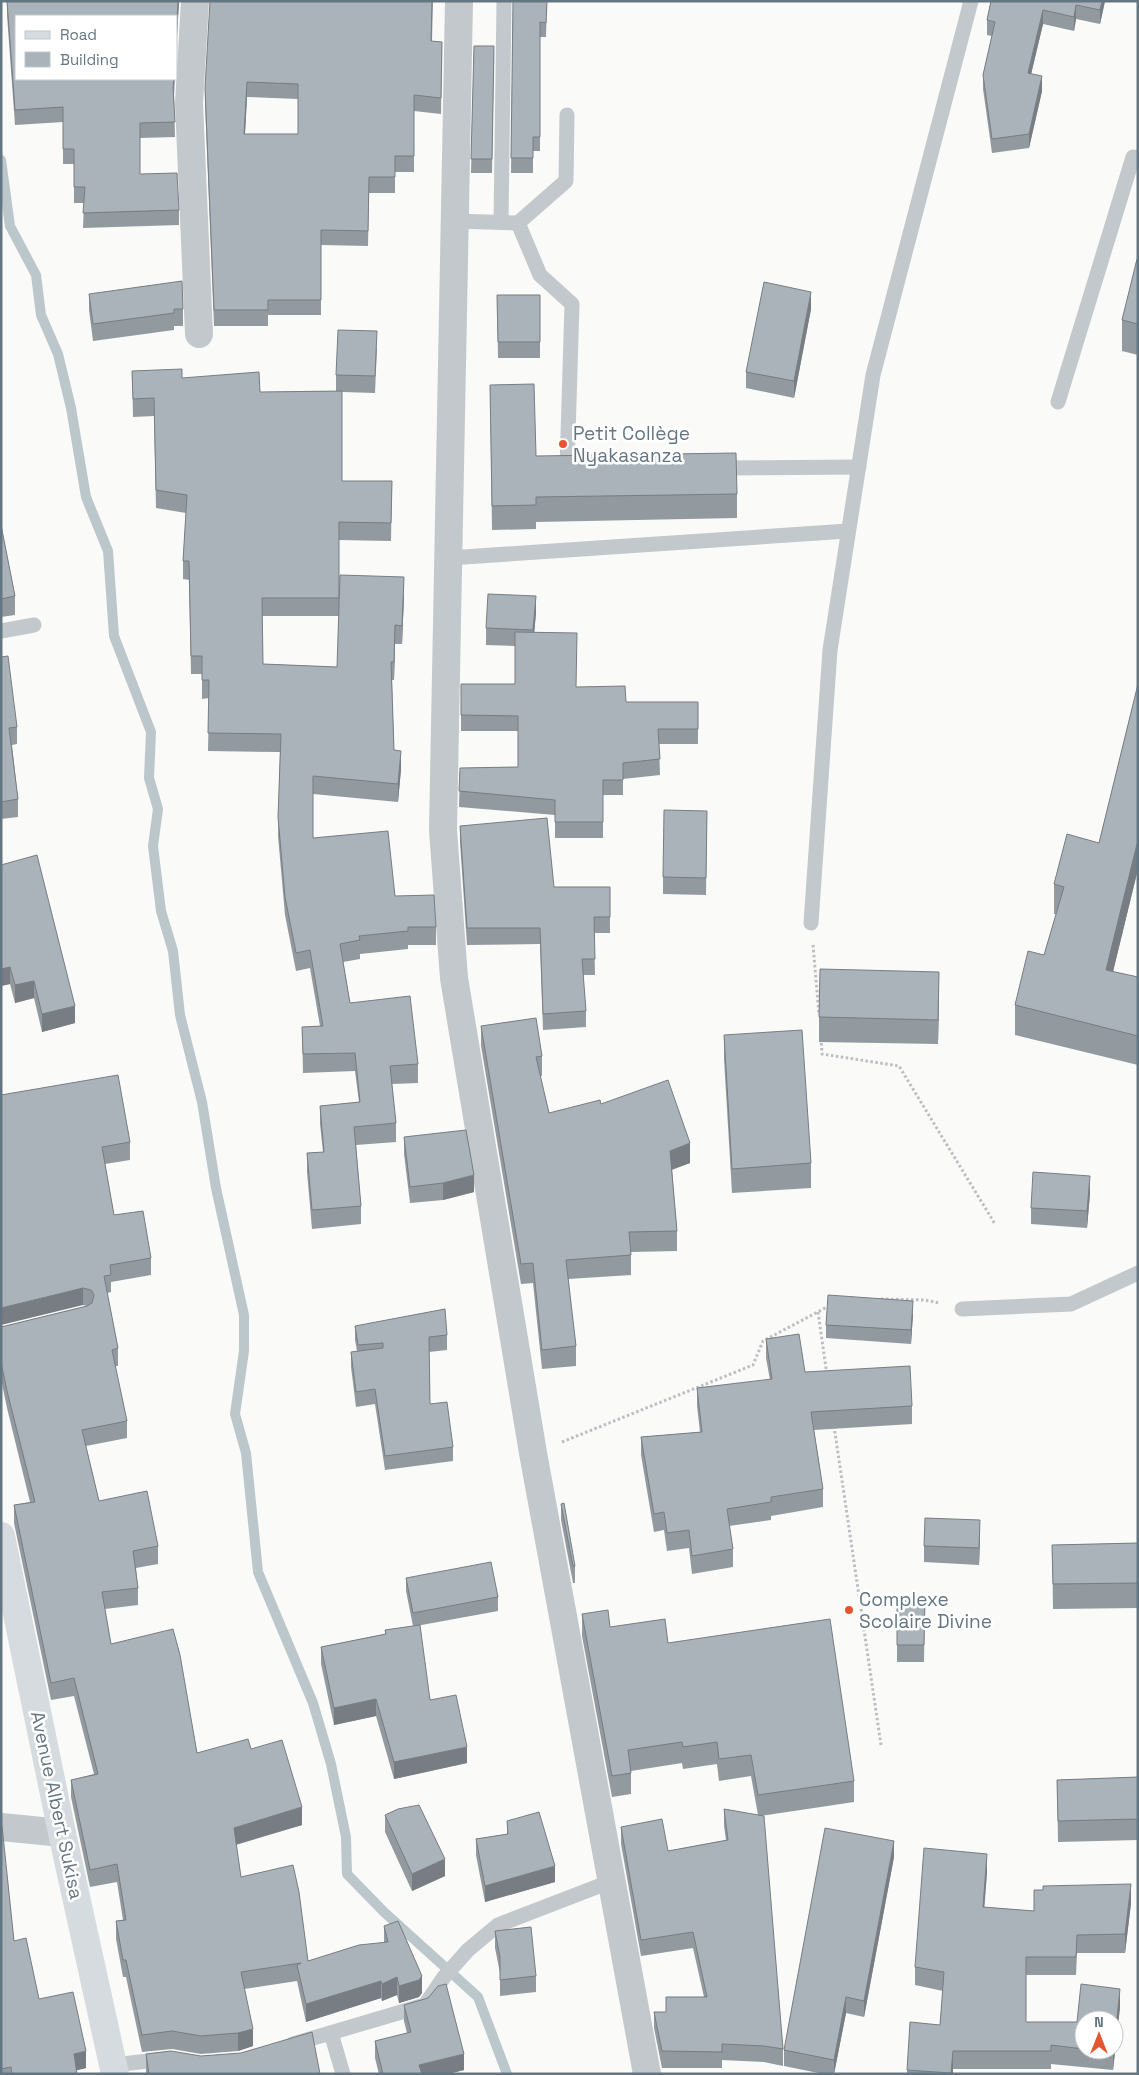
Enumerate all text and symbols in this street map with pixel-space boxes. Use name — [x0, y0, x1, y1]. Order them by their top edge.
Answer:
legend — [15, 15, 178, 80]
text: Road — [60, 25, 97, 44]
text: Building — [60, 50, 119, 69]
place label: Petit Collège Nyakasanza — [573, 421, 690, 468]
marker: Petit Collège Nyakasanza — [557, 438, 569, 450]
place label: Complexe Scolaire Divine — [859, 1587, 992, 1634]
marker: Complexe Scolaire Divine — [843, 1604, 855, 1616]
street label: Avenue Albert Sukisa — [25, 1709, 89, 1901]
north arrow — [1074, 2010, 1124, 2060]
text: N — [1094, 2013, 1104, 2031]

